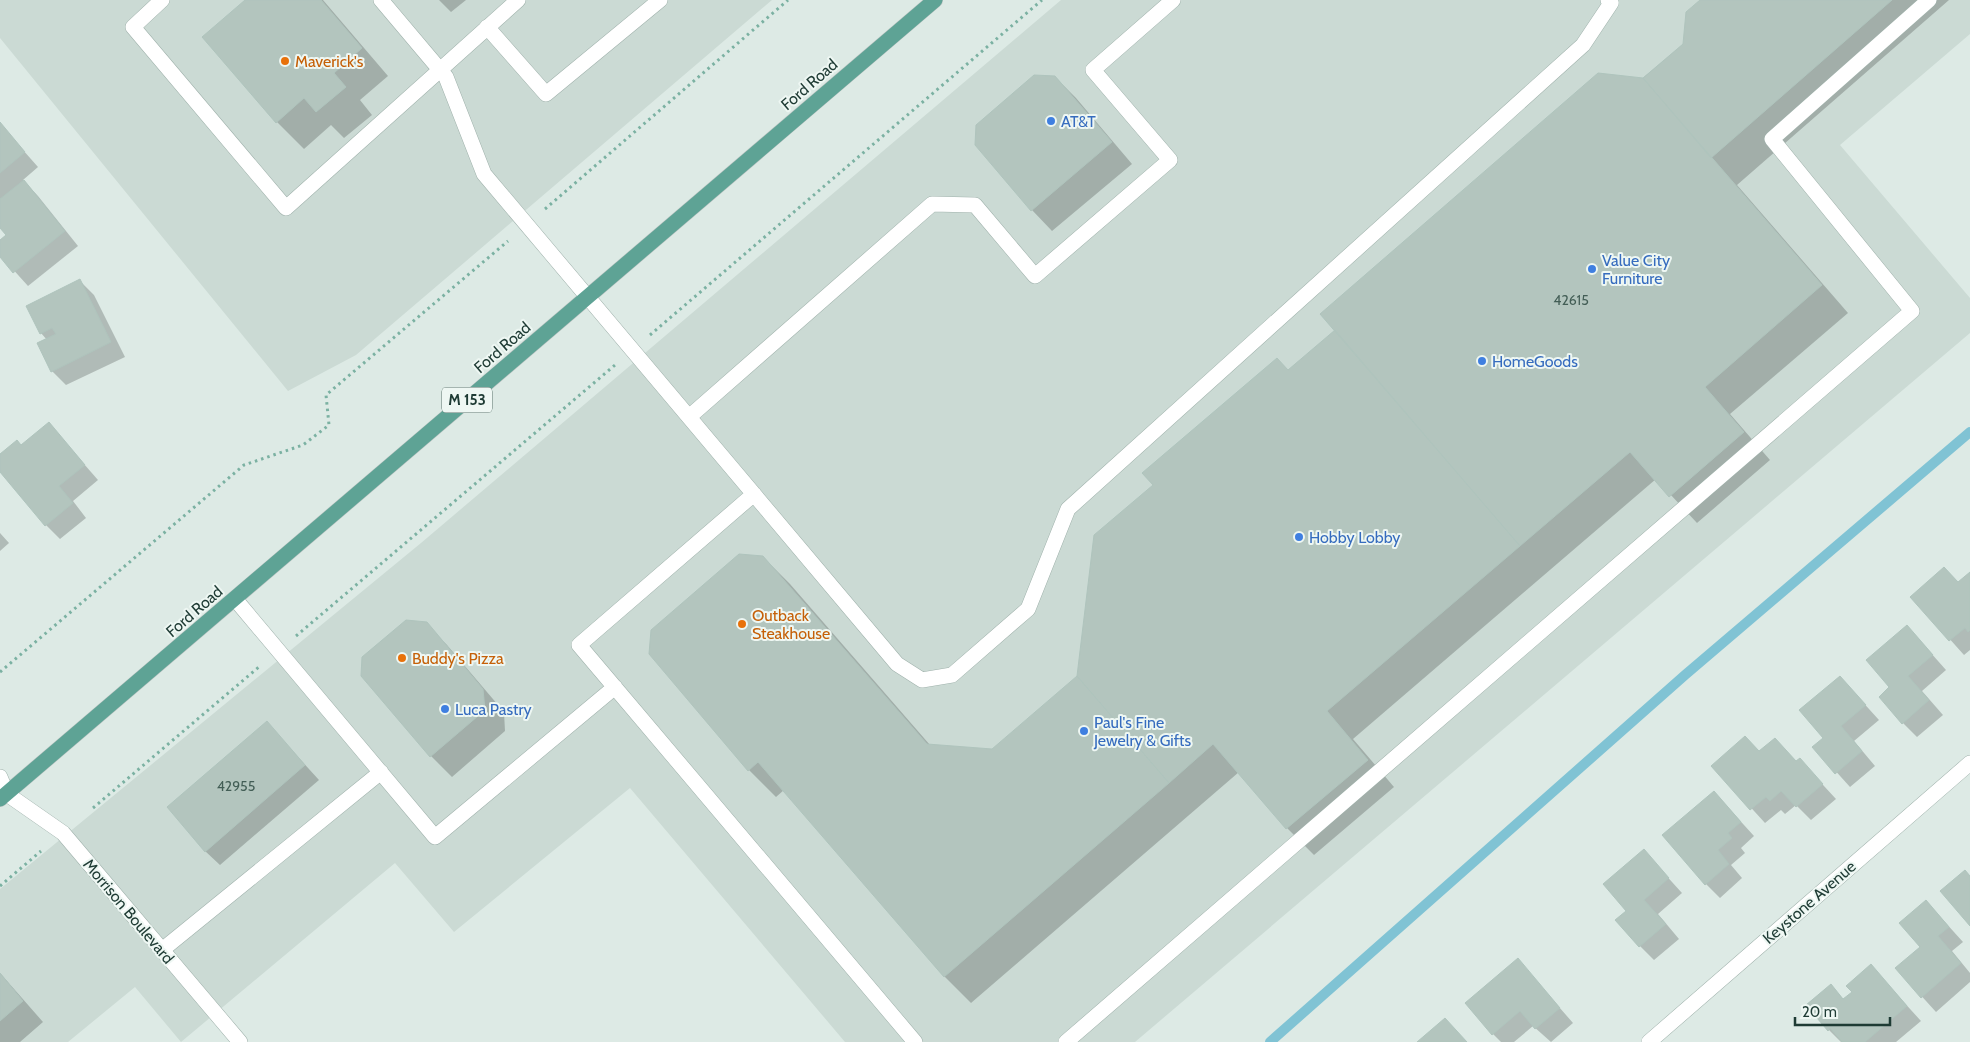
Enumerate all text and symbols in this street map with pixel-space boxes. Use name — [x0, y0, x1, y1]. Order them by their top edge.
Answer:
place label: Maverick's — [295, 52, 364, 71]
marker: Maverick's — [279, 55, 291, 67]
street label: Ford Road — [777, 55, 841, 114]
place label: AT&T — [1061, 112, 1096, 131]
marker: AT&T — [1045, 115, 1057, 127]
place label: Value City Furniture — [1602, 251, 1670, 288]
marker: Value City Furniture — [1586, 263, 1598, 275]
house number: 42615 — [1553, 291, 1589, 309]
street label: Ford Road — [470, 318, 534, 377]
place label: HomeGoods — [1492, 352, 1578, 371]
marker: HomeGoods — [1476, 355, 1488, 367]
road number: M 153 — [442, 388, 492, 412]
place label: Hobby Lobby — [1309, 528, 1400, 547]
marker: Hobby Lobby — [1293, 531, 1305, 543]
street label: Ford Road — [162, 582, 226, 641]
place label: Outback Steakhouse — [752, 606, 830, 643]
marker: Outback Steakhouse — [736, 618, 748, 630]
place label: Buddy's Pizza — [412, 649, 504, 668]
marker: Buddy's Pizza — [396, 652, 408, 664]
place label: Luca Pastry — [455, 700, 532, 719]
marker: Luca Pastry — [439, 703, 451, 715]
place label: Paul's Fine Jewelry & Gifts — [1093, 713, 1191, 750]
marker: Paul's Fine Jewelry & Gifts — [1078, 725, 1090, 737]
house number: 42955 — [217, 777, 255, 795]
street label: Morrison Boulevard — [79, 855, 178, 968]
street label: Keystone Avenue — [1759, 857, 1860, 948]
scale bar — [1795, 994, 1890, 1026]
text: 20 m — [1802, 1003, 1837, 1021]

